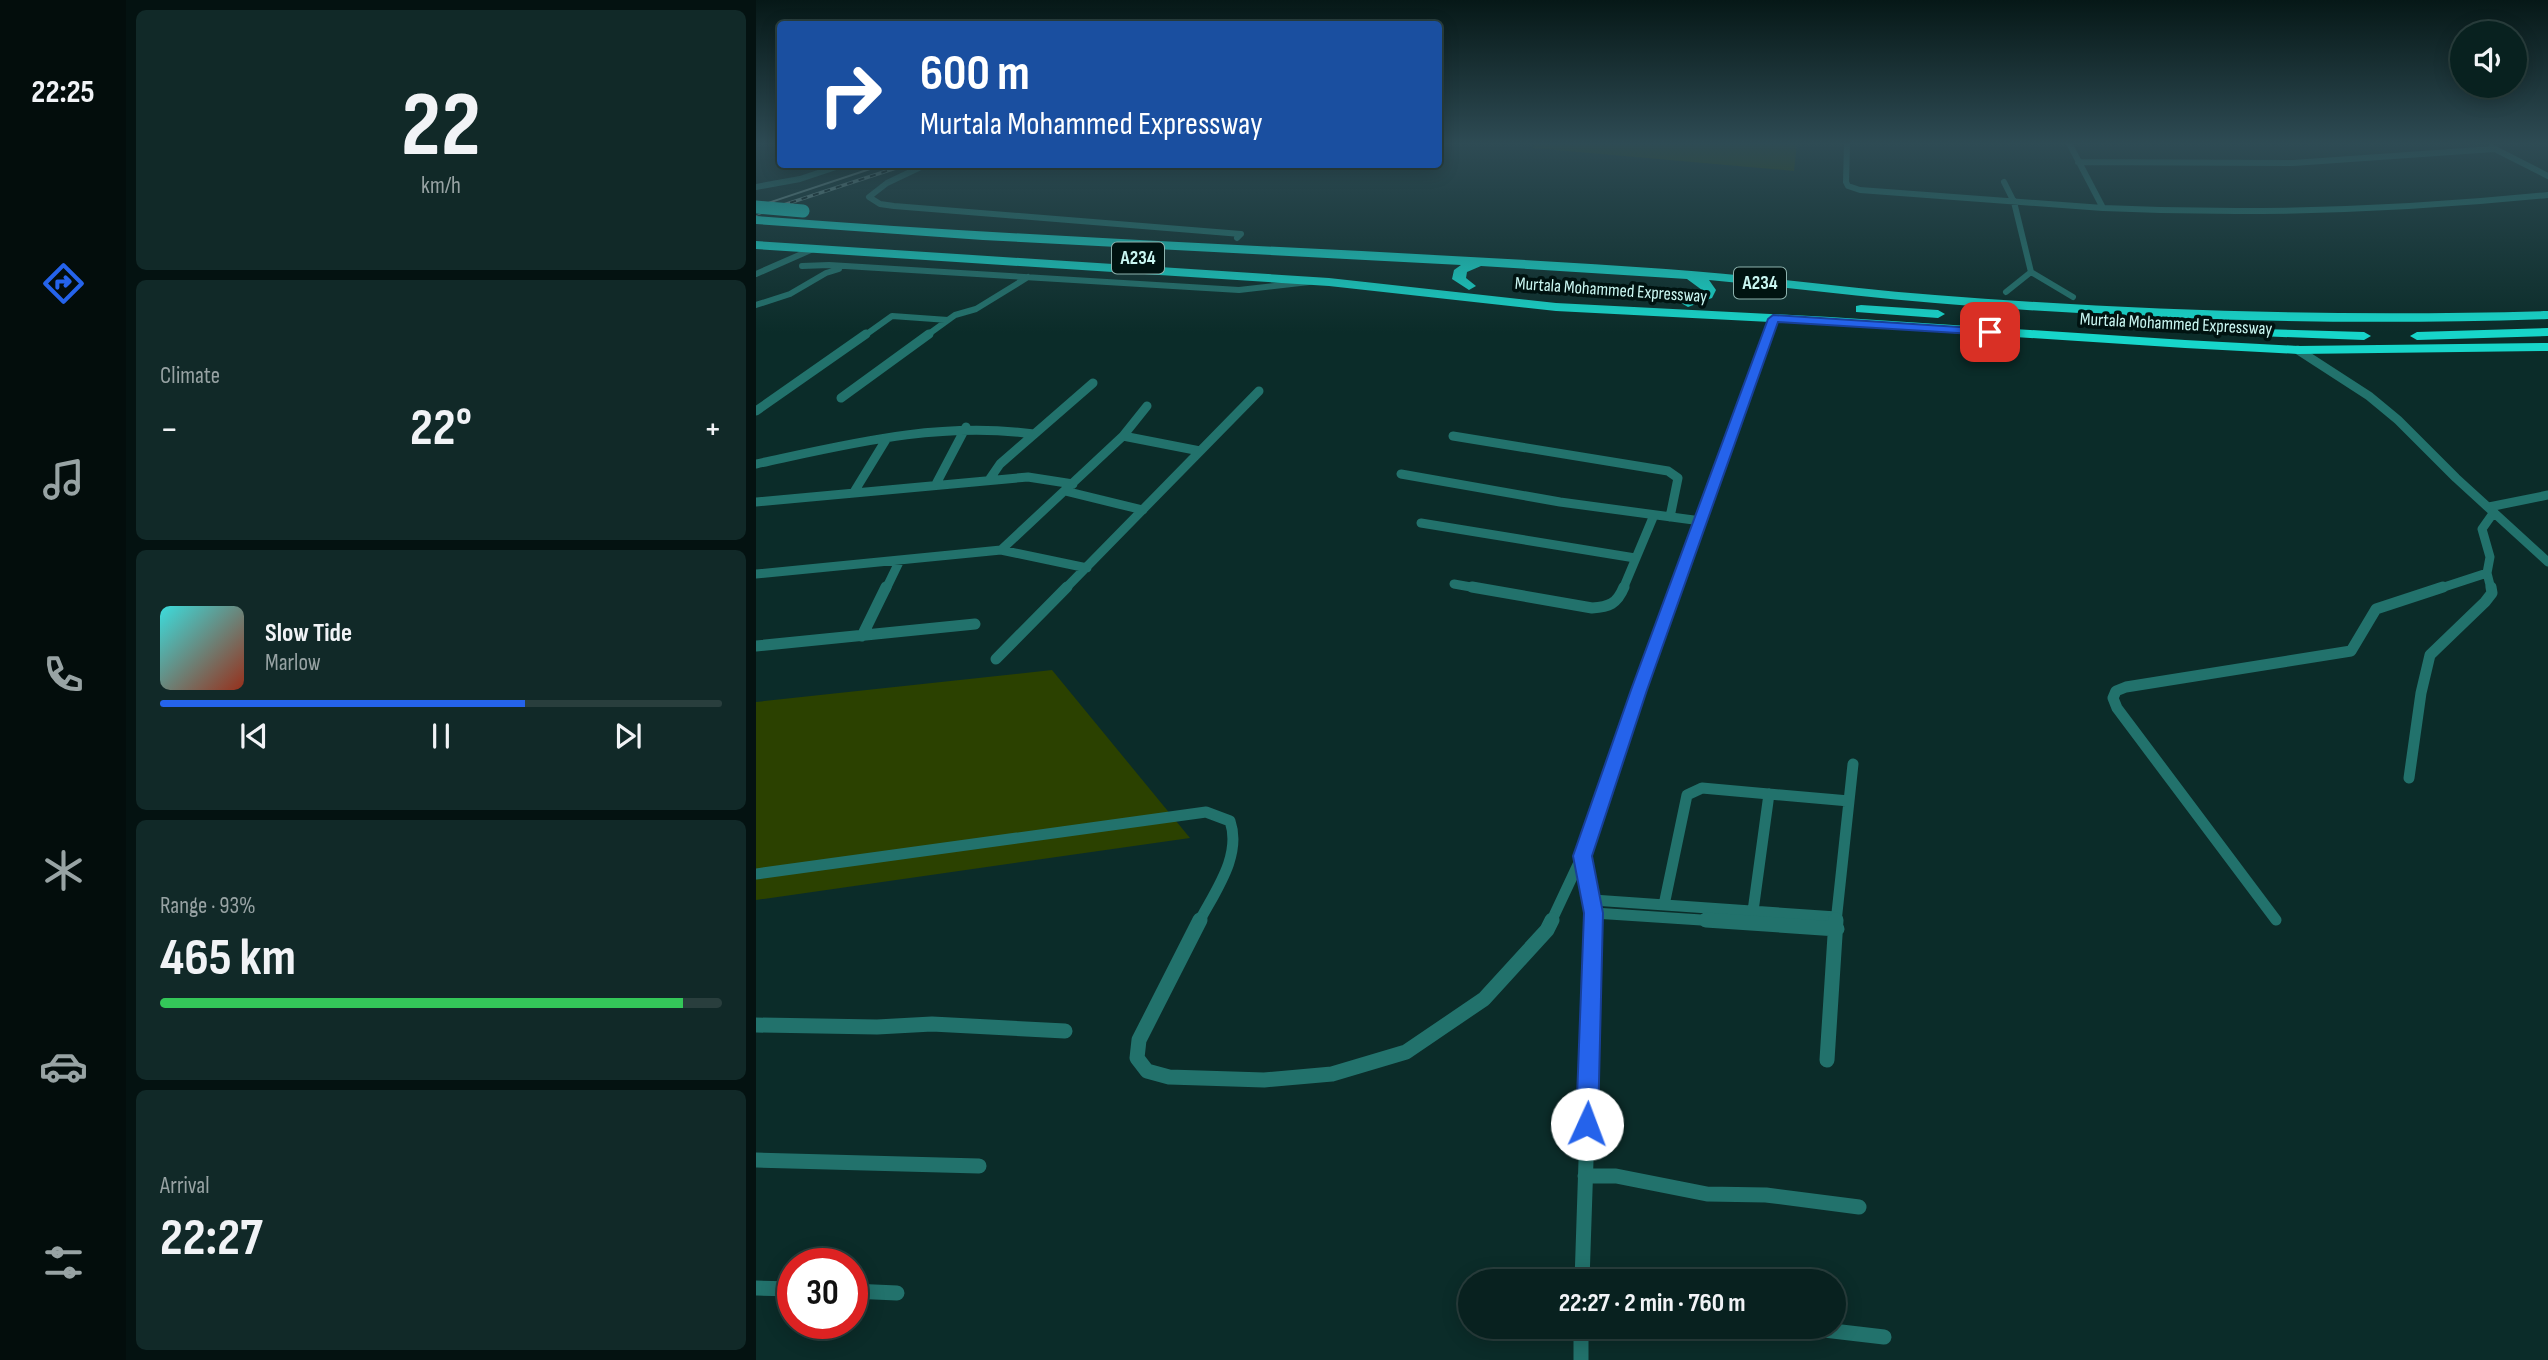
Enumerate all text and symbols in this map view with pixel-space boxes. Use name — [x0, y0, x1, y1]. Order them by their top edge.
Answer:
map controls — [2450, 21, 2527, 98]
button: sound — [2450, 21, 2527, 98]
text: 600 m — [920, 45, 1030, 104]
icon: right — [805, 49, 896, 140]
text: 22 — [401, 72, 481, 181]
text: 22:25 — [31, 73, 95, 112]
text: Murtala Mohammed Expressway — [920, 105, 1263, 144]
text: km/h — [421, 172, 461, 200]
road number: A234 — [1112, 242, 1164, 274]
icon: directions — [39, 259, 88, 308]
road number: A234 — [1734, 268, 1786, 298]
street label: Murtala Mohammed Expressway — [1514, 273, 1708, 307]
pin — [1960, 302, 2020, 362]
street label: Murtala Mohammed Expressway — [2079, 308, 2273, 340]
icon: arrive — [1971, 313, 2009, 351]
text: Climate — [160, 362, 220, 390]
text: 22° — [410, 397, 472, 460]
text: − — [160, 407, 179, 452]
text: + — [703, 407, 722, 452]
icon: music — [39, 455, 88, 504]
text: Slow Tide — [265, 618, 352, 649]
text: Marlow — [265, 649, 321, 677]
icon: phone — [39, 650, 88, 699]
icon: previous — [235, 717, 273, 755]
icon: pause — [422, 717, 460, 755]
icon: next — [609, 717, 647, 755]
icon: climate — [39, 846, 88, 895]
text: Range · 93% — [160, 892, 256, 920]
text: 465 km — [160, 927, 296, 990]
icon: car — [39, 1042, 88, 1091]
position arrow — [1550, 1087, 1624, 1161]
text: Arrival — [160, 1172, 209, 1200]
text: 22:27 — [160, 1207, 263, 1270]
icon: filters — [39, 1238, 88, 1287]
speed limit sign: 30 — [777, 1248, 868, 1339]
text: 22:27 · 2 min · 760 m — [1559, 1288, 1745, 1319]

